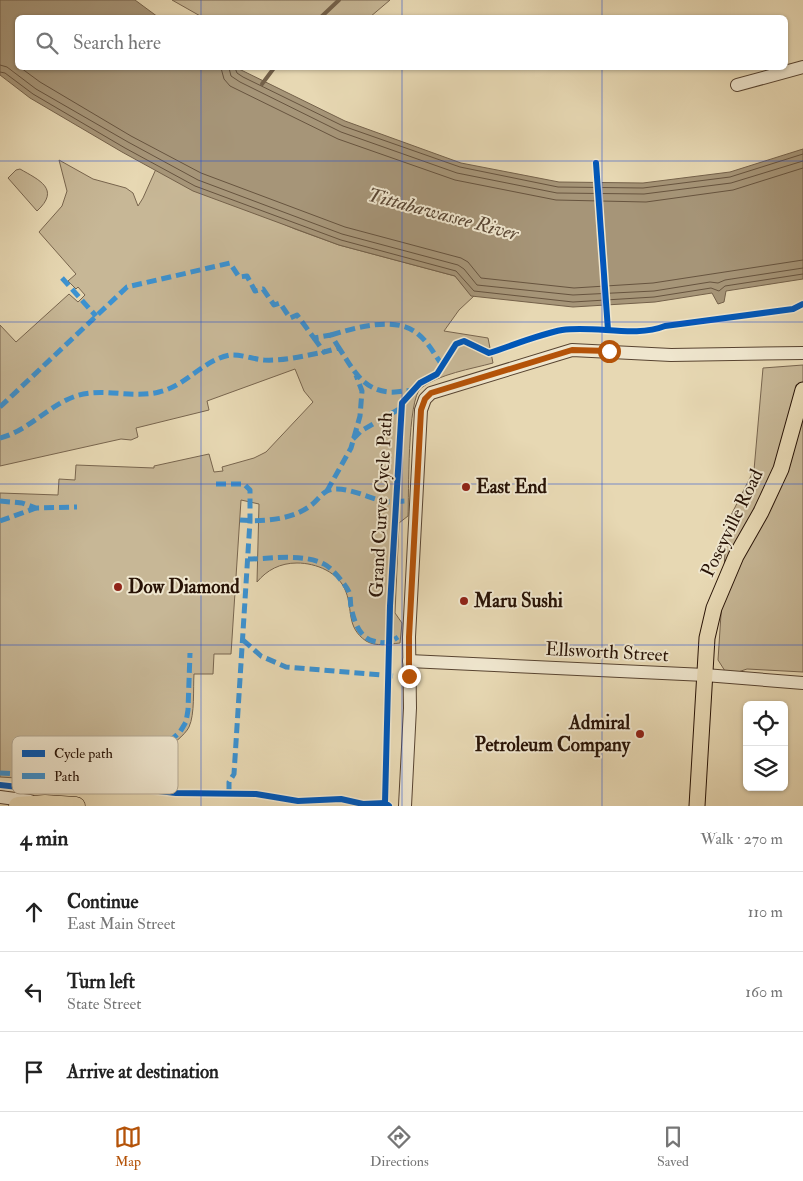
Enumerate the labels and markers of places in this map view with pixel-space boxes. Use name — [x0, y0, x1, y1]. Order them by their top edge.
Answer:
place label: East End — [476, 475, 548, 499]
marker: East End — [460, 481, 472, 493]
place label: Dow Diamond — [128, 575, 240, 599]
marker: Dow Diamond — [112, 581, 124, 593]
place label: Maru Sushi — [473, 589, 563, 613]
marker: Maru Sushi — [458, 595, 470, 607]
place label: Admiral Petroleum Company — [475, 711, 631, 758]
marker: Admiral Petroleum Company — [634, 728, 646, 740]

